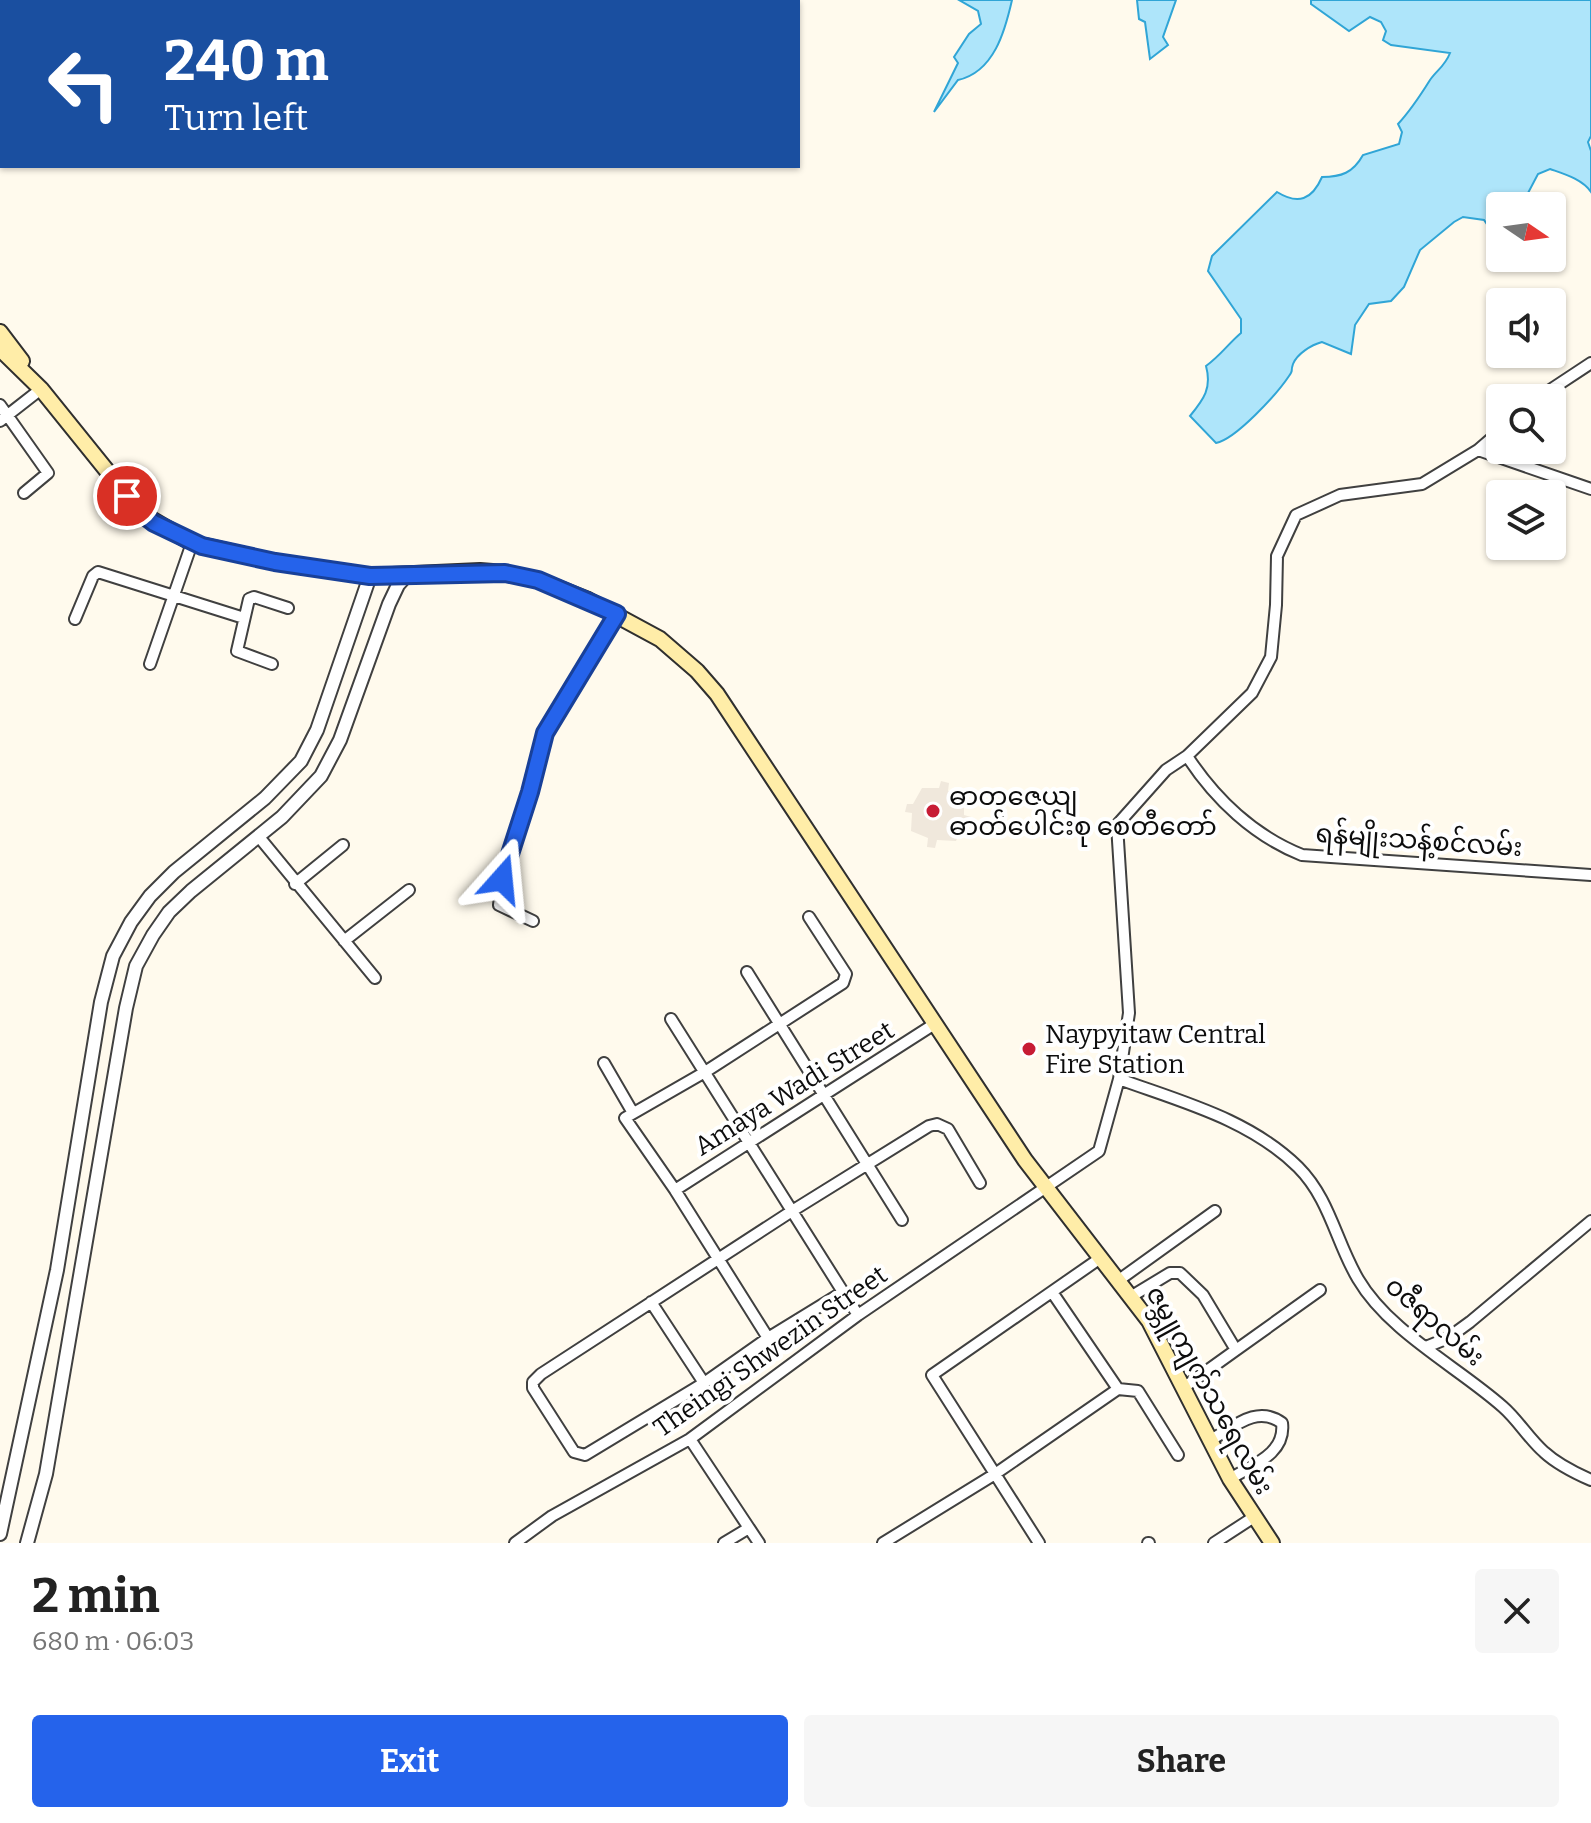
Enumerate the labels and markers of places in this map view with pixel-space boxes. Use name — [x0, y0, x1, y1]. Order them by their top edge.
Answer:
pin — [93, 462, 161, 530]
place label: ဓာတုဇေယျ ဓာတ်ပေါင်းစု စေတီတော် — [949, 781, 1217, 847]
marker: ဓာတုဇေယျ ဓာတ်ပေါင်းစု စေတီတော် — [924, 802, 942, 820]
place label: Naypyitaw Central Fire Station — [1045, 1019, 1266, 1080]
marker: Naypyitaw Central Fire Station — [1020, 1040, 1038, 1058]

